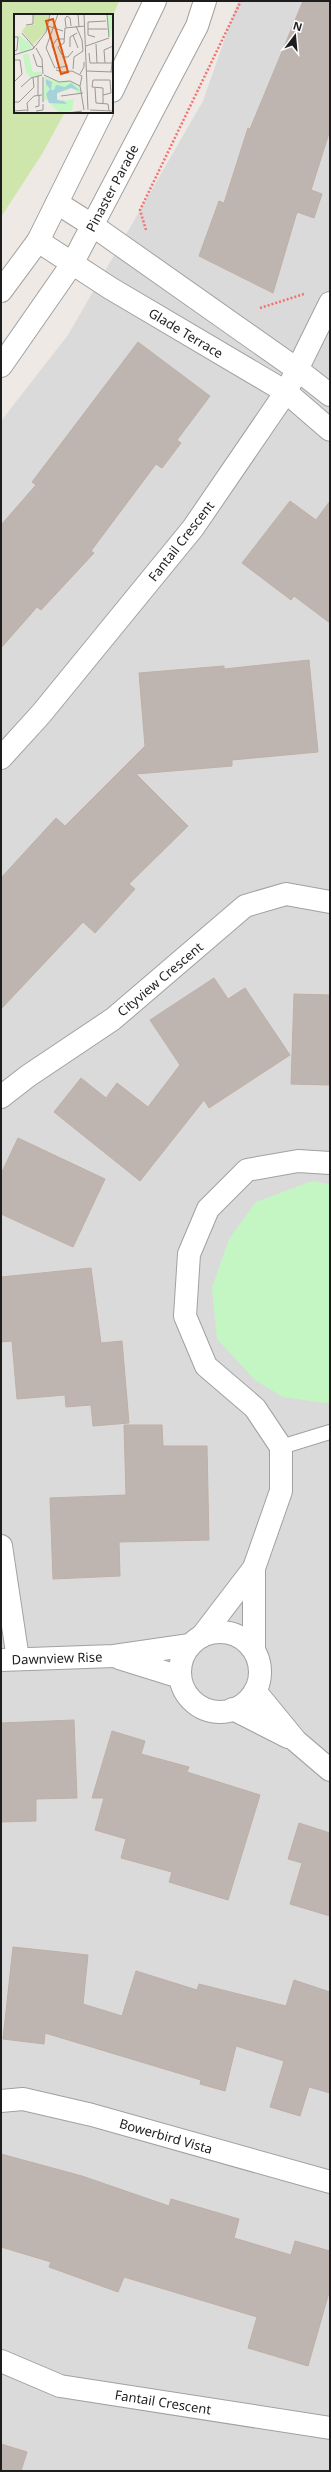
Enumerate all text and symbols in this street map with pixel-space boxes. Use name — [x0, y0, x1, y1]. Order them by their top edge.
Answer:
inset map — [14, 14, 113, 113]
north arrow — [275, 16, 315, 56]
text: N — [292, 17, 304, 34]
street label: Pinaster Parade — [81, 141, 143, 235]
street label: Glade Terrace — [145, 304, 227, 362]
street label: Fantail Crescent — [144, 497, 218, 585]
street label: Cityview Crescent — [113, 938, 207, 1020]
street label: Dawnview Rise — [11, 1647, 103, 1669]
street label: Bowerbird Vista — [117, 2114, 215, 2158]
street label: Fantail Crescent — [114, 2385, 213, 2419]

